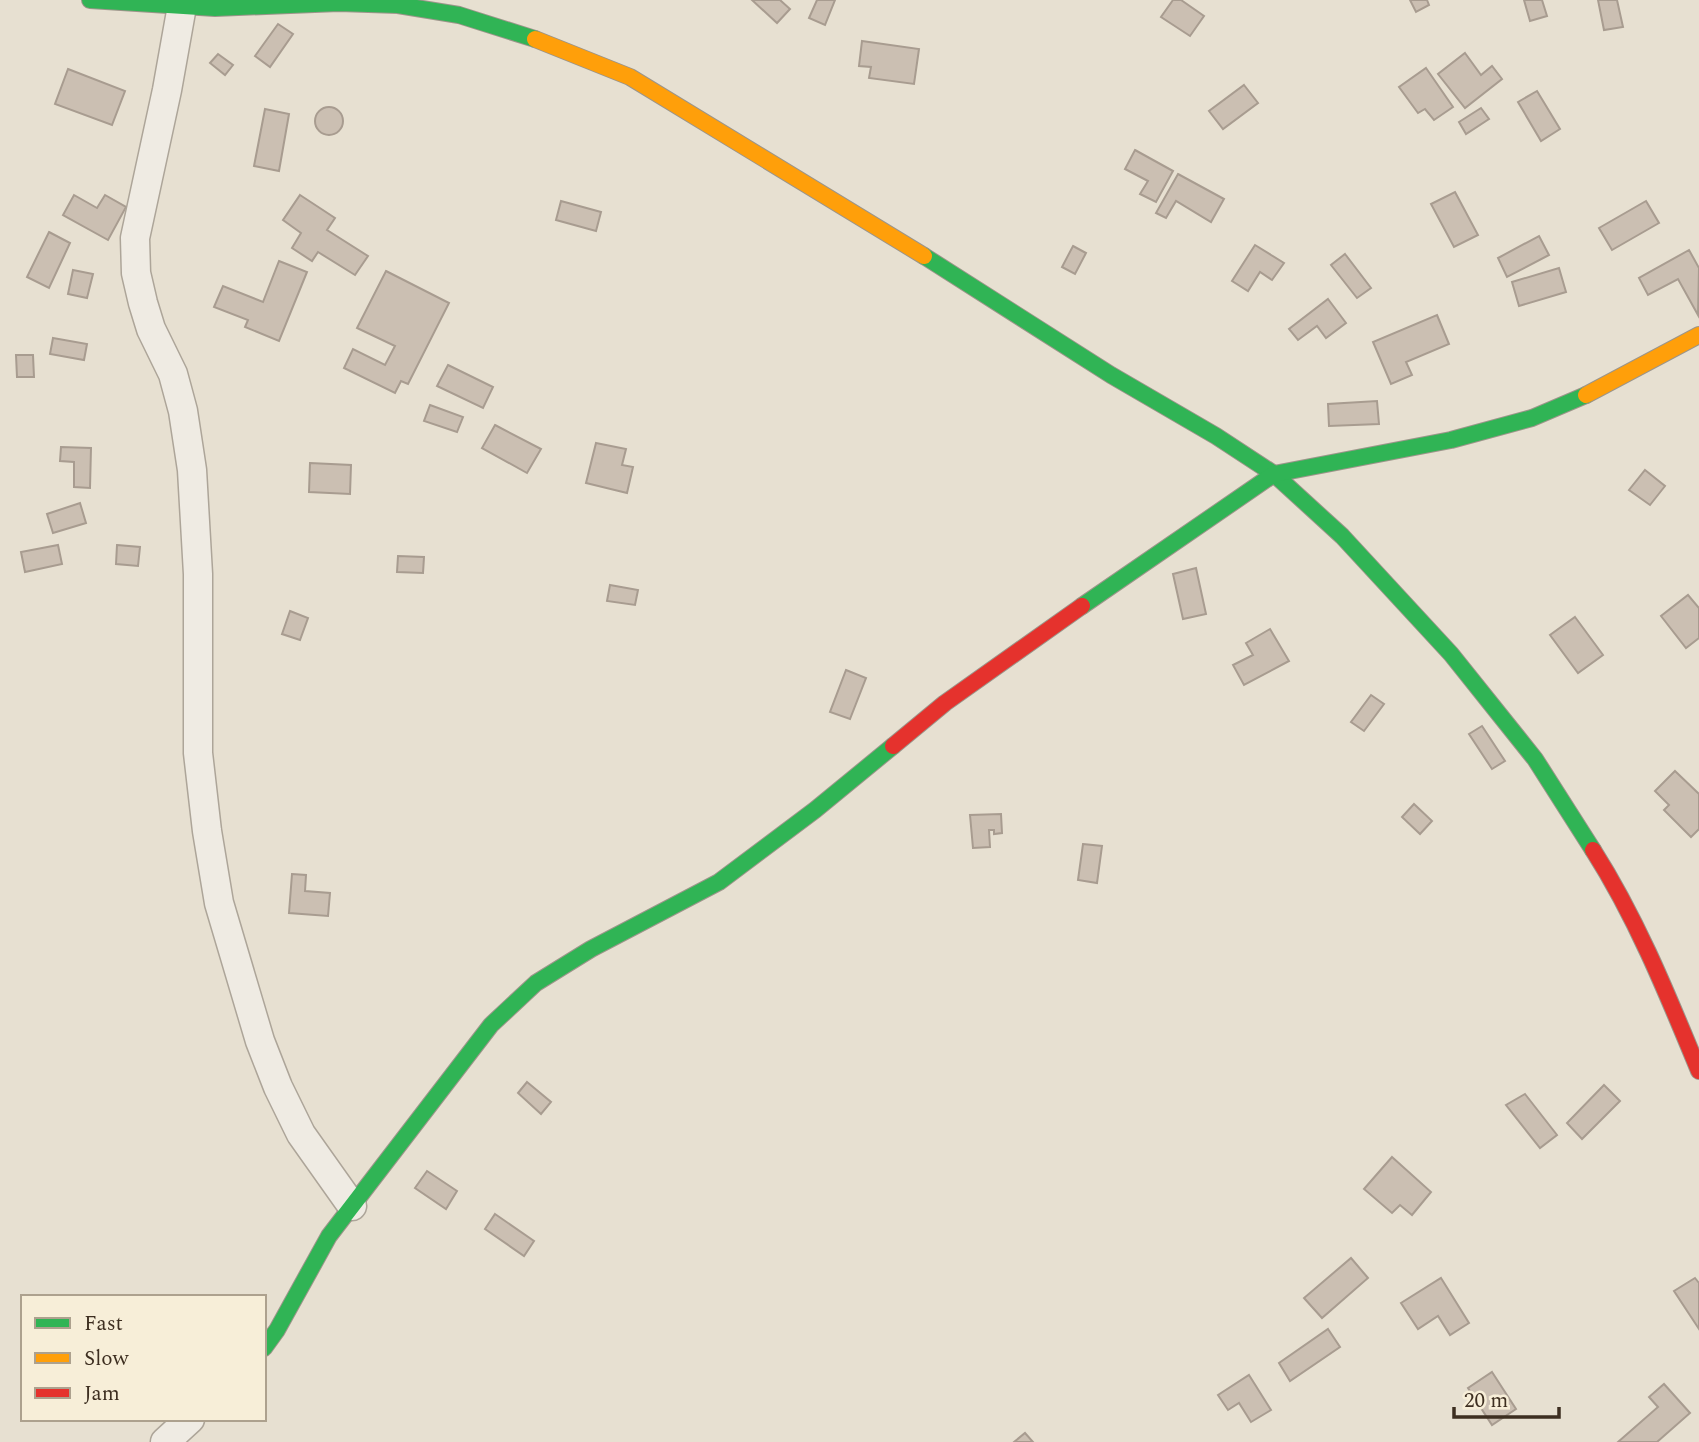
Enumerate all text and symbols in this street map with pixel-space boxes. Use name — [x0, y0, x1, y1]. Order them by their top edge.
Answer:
legend — [21, 1295, 266, 1421]
text: Fast — [84, 1308, 123, 1340]
text: Slow — [84, 1343, 130, 1375]
scale bar — [1454, 1376, 1559, 1420]
text: Jam — [84, 1378, 120, 1410]
text: 20 m — [1464, 1385, 1508, 1417]

